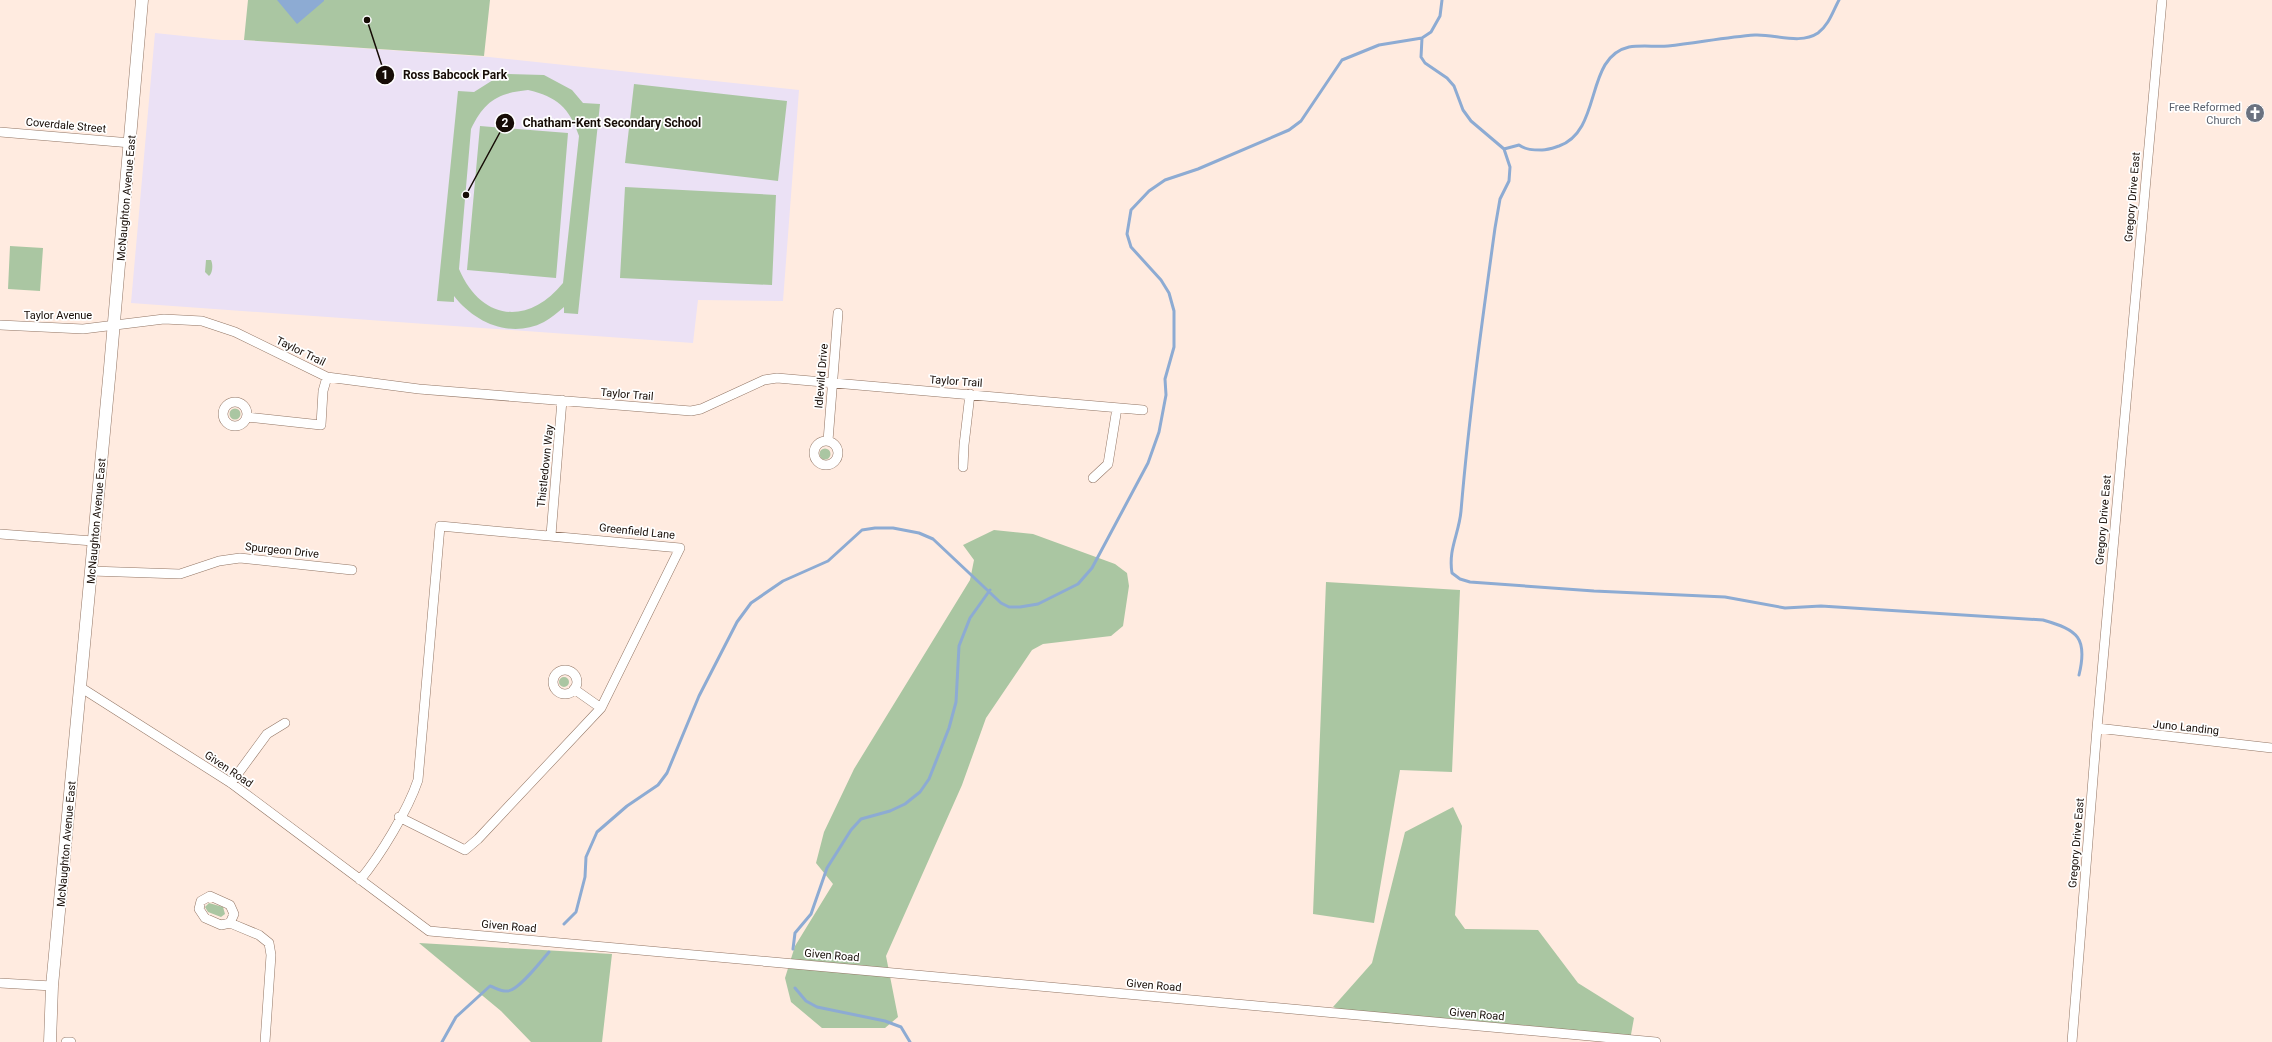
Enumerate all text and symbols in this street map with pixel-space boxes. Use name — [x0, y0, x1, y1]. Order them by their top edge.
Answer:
callout: Ross Babcock Park — [375, 63, 516, 87]
text: 1 — [382, 68, 388, 82]
text: Ross Babcock Park — [403, 68, 508, 82]
place label: Free Reformed Church — [2169, 101, 2241, 127]
church icon: Free Reformed Church — [2244, 102, 2266, 124]
callout: Chatham-Kent Secondary School — [495, 111, 709, 135]
street label: Coverdale Street — [25, 116, 107, 136]
text: 2 — [502, 116, 509, 130]
text: Chatham-Kent Secondary School — [523, 116, 701, 130]
street label: McNaughton Avenue East — [115, 134, 139, 262]
street label: Gregory Drive East — [2122, 151, 2143, 243]
street label: Taylor Avenue — [24, 309, 92, 322]
street label: Taylor Trail — [274, 334, 328, 369]
street label: Idlewild Drive — [812, 343, 831, 409]
street label: Taylor Trail — [929, 373, 983, 390]
street label: Taylor Trail — [600, 386, 654, 403]
street label: Thistledown Way — [535, 423, 556, 508]
street label: McNaughton Avenue East — [85, 457, 109, 585]
street label: Gregory Drive East — [2093, 474, 2114, 566]
street label: Greenfield Lane — [598, 521, 676, 542]
street label: Spurgeon Drive — [244, 540, 320, 561]
street label: Juno Landing — [2152, 718, 2220, 737]
street label: Given Road — [202, 749, 255, 790]
street label: McNaughton Avenue East — [55, 780, 79, 908]
street label: Gregory Drive East — [2066, 797, 2087, 889]
street label: Given Road — [481, 918, 537, 935]
street label: Given Road — [804, 947, 860, 964]
street label: Given Road — [1126, 977, 1182, 994]
street label: Given Road — [1449, 1006, 1505, 1023]

